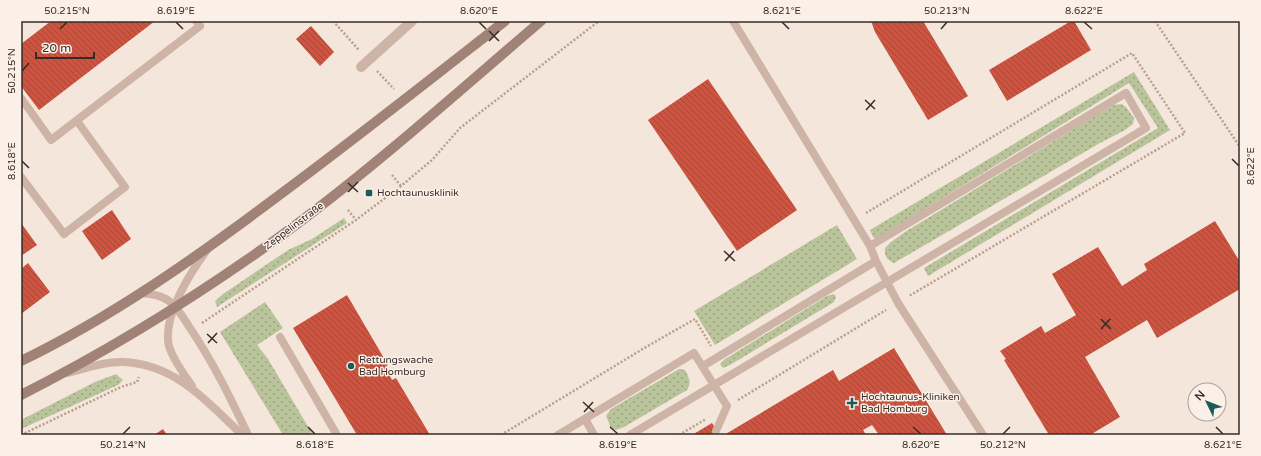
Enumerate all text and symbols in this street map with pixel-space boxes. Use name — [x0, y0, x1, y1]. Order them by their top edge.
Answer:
text: 50.215°N — [44, 5, 90, 17]
text: 8.619°E — [157, 5, 195, 17]
text: 8.620°E — [460, 5, 498, 17]
text: 8.621°E — [763, 5, 801, 17]
text: 50.213°N — [924, 5, 970, 17]
text: 8.622°E — [1065, 5, 1103, 17]
scale bar — [36, 34, 94, 60]
text: 20 m — [42, 41, 71, 55]
text: 50.215°N — [6, 48, 18, 94]
text: 8.618°E — [6, 142, 18, 180]
text: 8.622°E — [1245, 147, 1257, 185]
place label: Hochtaunusklinik — [377, 187, 459, 199]
marker: Hochtaunusklinik — [364, 188, 374, 198]
street label: Zeppelinstraße — [262, 200, 326, 252]
place label: Rettungswache Bad Homburg — [359, 354, 434, 378]
marker: Rettungswache Bad Homburg — [346, 361, 356, 371]
north arrow — [1187, 382, 1227, 422]
text: N — [1192, 388, 1208, 403]
place label: Hochtaunus-Kliniken Bad Homburg — [861, 391, 960, 415]
marker: Hochtaunus-Kliniken Bad Homburg — [846, 397, 858, 409]
text: 50.214°N — [100, 439, 146, 451]
text: 8.618°E — [296, 439, 334, 451]
text: 8.619°E — [599, 439, 637, 451]
text: 8.620°E — [902, 439, 940, 451]
text: 50.212°N — [980, 439, 1026, 451]
text: 8.621°E — [1204, 439, 1242, 451]

